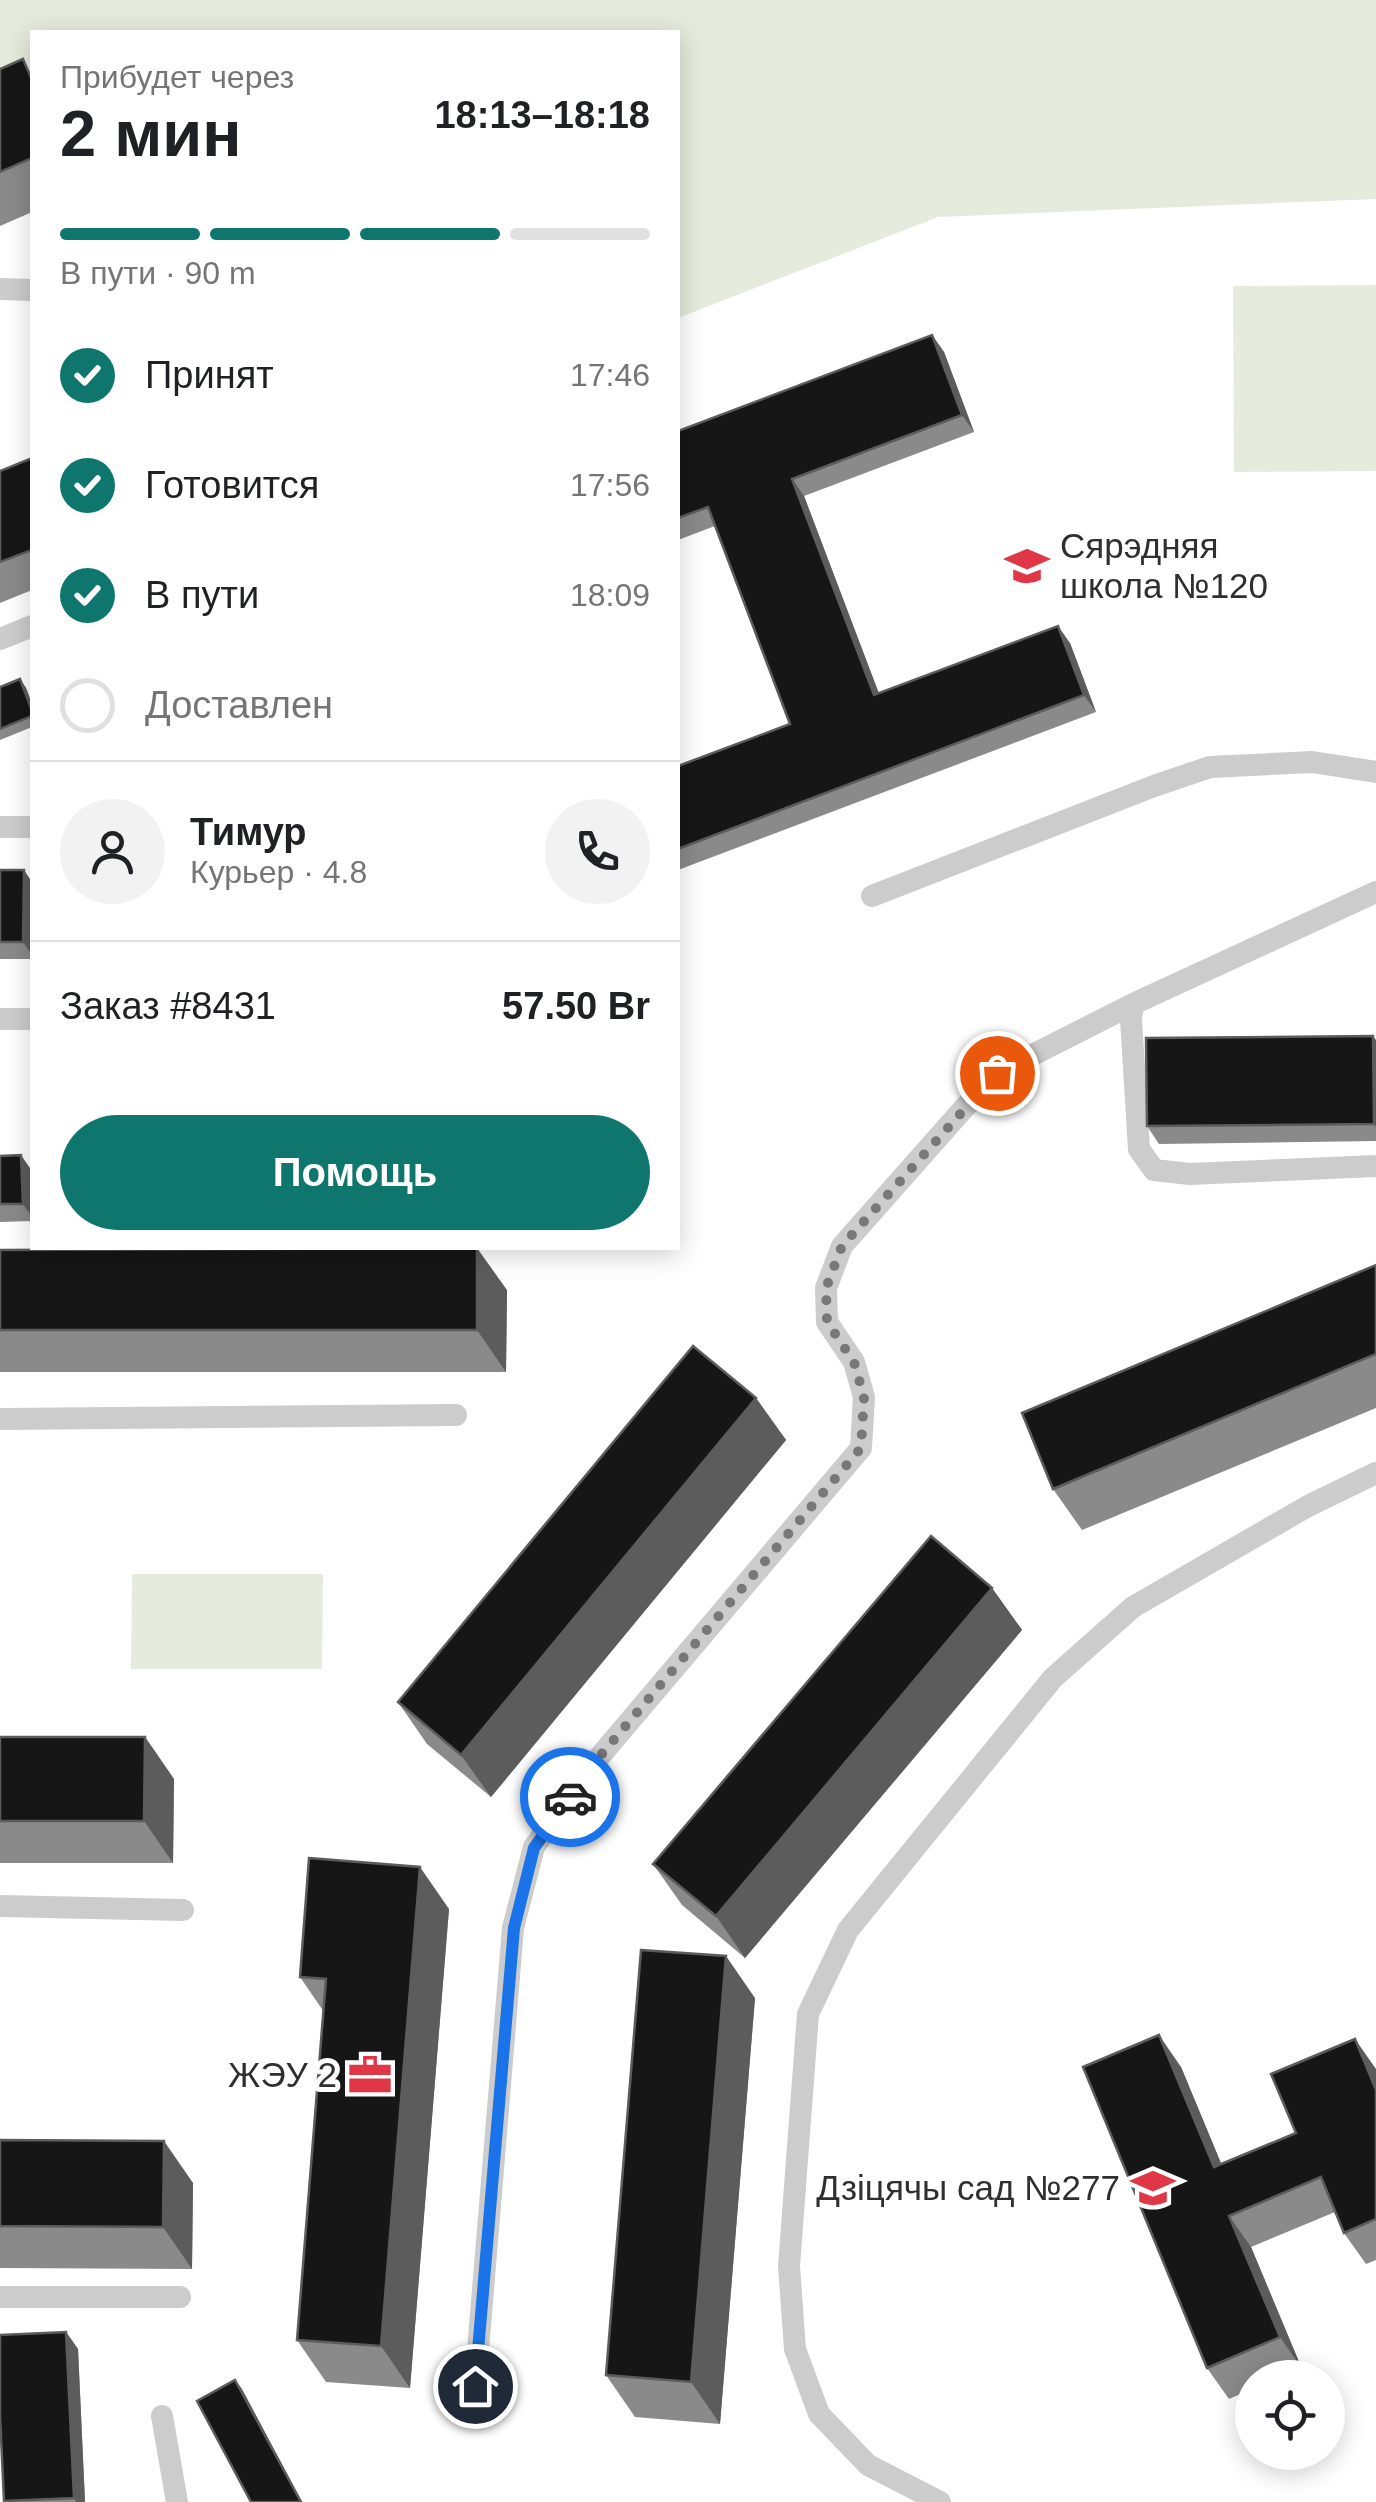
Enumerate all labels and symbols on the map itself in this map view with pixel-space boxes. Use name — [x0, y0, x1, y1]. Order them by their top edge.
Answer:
place label: Сярэдняя школа №120 — [1060, 526, 1268, 605]
school or university icon: Сярэдняя школа №120 — [1003, 542, 1051, 590]
pin — [955, 1031, 1040, 1116]
courier — [520, 1747, 620, 1847]
office icon: ЖЭУ 2 — [346, 2051, 394, 2099]
place label: ЖЭУ 2 — [228, 2055, 337, 2094]
school or university icon: Дзіцячы сад №277 — [1129, 2164, 1177, 2212]
place label: Дзіцячы сад №277 — [816, 2168, 1120, 2207]
pin — [433, 2344, 518, 2429]

